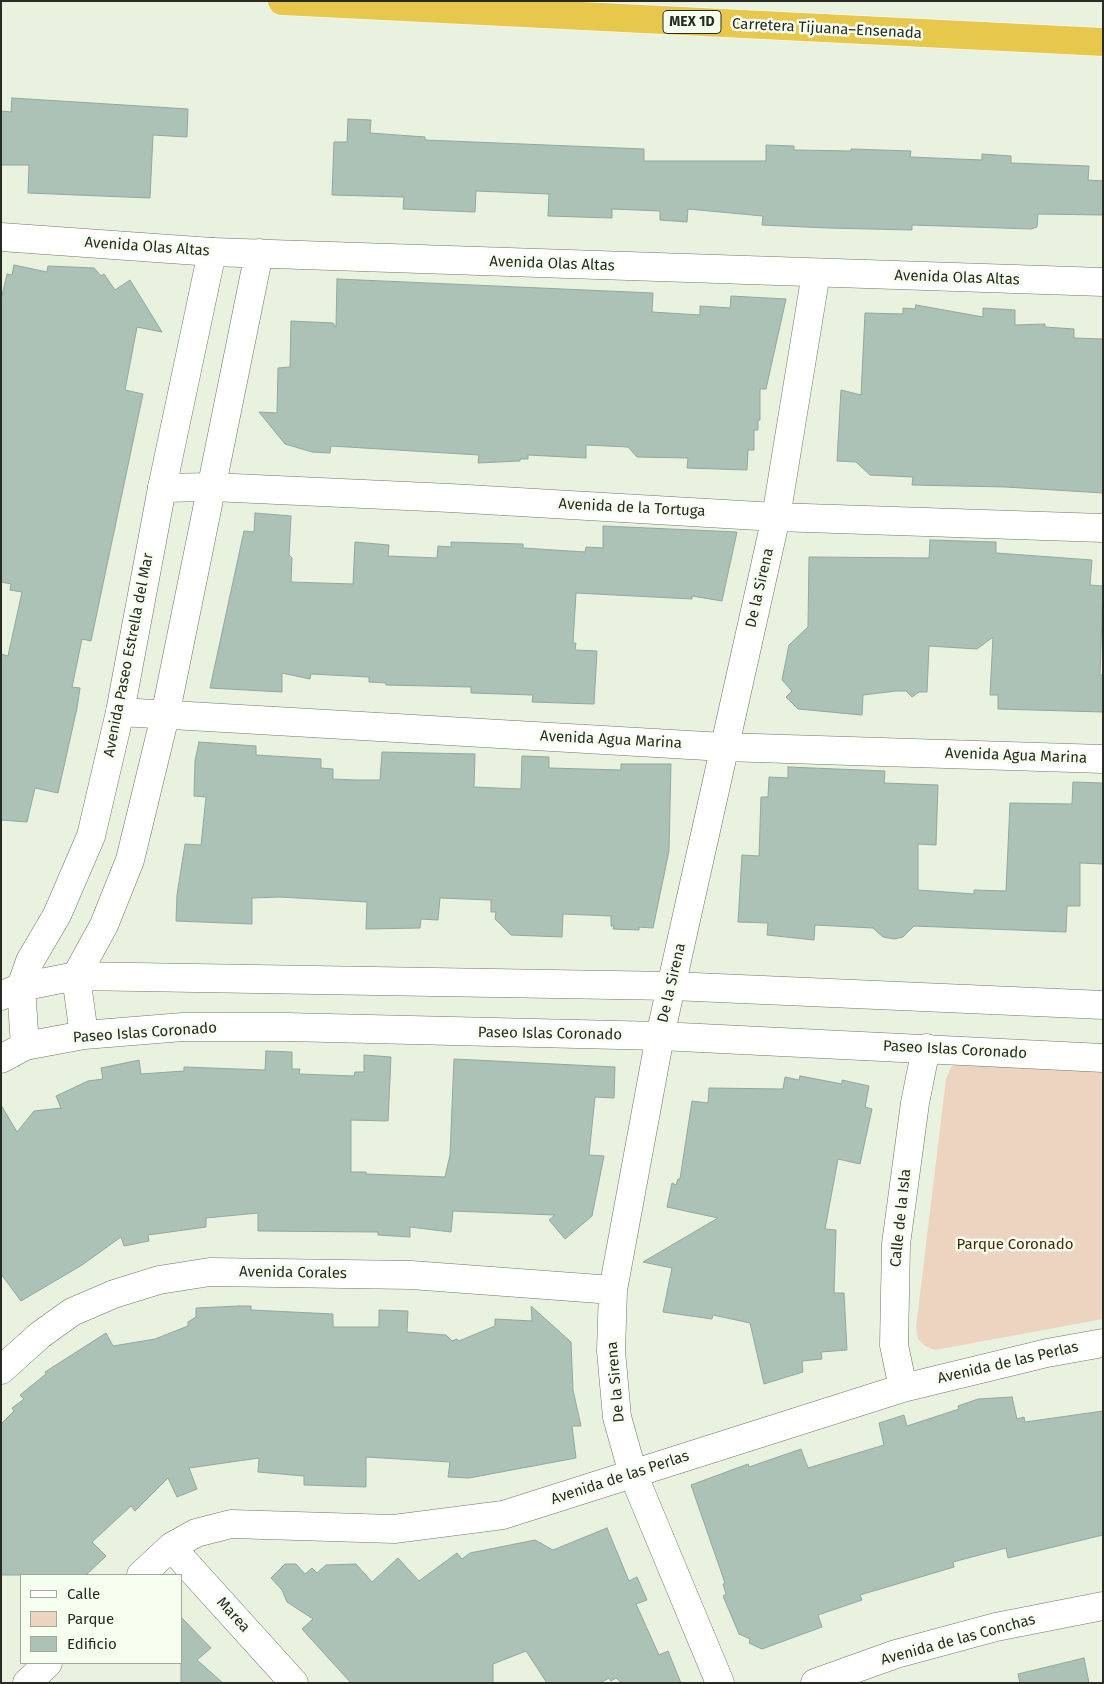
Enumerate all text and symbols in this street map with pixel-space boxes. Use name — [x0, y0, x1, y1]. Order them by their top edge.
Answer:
road number: MEX 1D — [663, 11, 721, 34]
street label: Carretera Tijuana–Ensenada — [732, 15, 922, 43]
street label: Avenida Olas Altas — [84, 234, 210, 260]
street label: Avenida Olas Altas — [489, 253, 615, 275]
street label: Avenida Olas Altas — [894, 267, 1020, 289]
street label: Avenida de la Tortuga — [558, 495, 706, 521]
street label: De la Sirena — [742, 546, 778, 630]
street label: Avenida Paseo Estrella del Mar — [100, 551, 158, 759]
street label: Avenida Agua Marina — [540, 727, 682, 753]
street label: Avenida Agua Marina — [945, 745, 1087, 767]
street label: De la Sirena — [654, 941, 690, 1025]
street label: Paseo Islas Coronado — [72, 1019, 218, 1047]
street label: Paseo Islas Coronado — [478, 1024, 622, 1044]
street label: Paseo Islas Coronado — [883, 1037, 1027, 1063]
street label: Calle de la Isla — [887, 1168, 915, 1268]
park label: Parque Coronado — [957, 1236, 1073, 1254]
street label: Avenida Corales — [239, 1263, 347, 1283]
street label: Avenida de las Perlas — [936, 1338, 1080, 1388]
street label: De la Sirena — [603, 1341, 629, 1423]
street label: Avenida de las Perlas — [549, 1447, 691, 1509]
legend — [20, 1574, 182, 1664]
text: Calle — [67, 1585, 100, 1603]
street label: Marea — [212, 1594, 254, 1636]
text: Parque — [67, 1610, 114, 1628]
street label: Avenida de las Conchas — [879, 1611, 1037, 1669]
text: Edificio — [67, 1635, 117, 1653]

